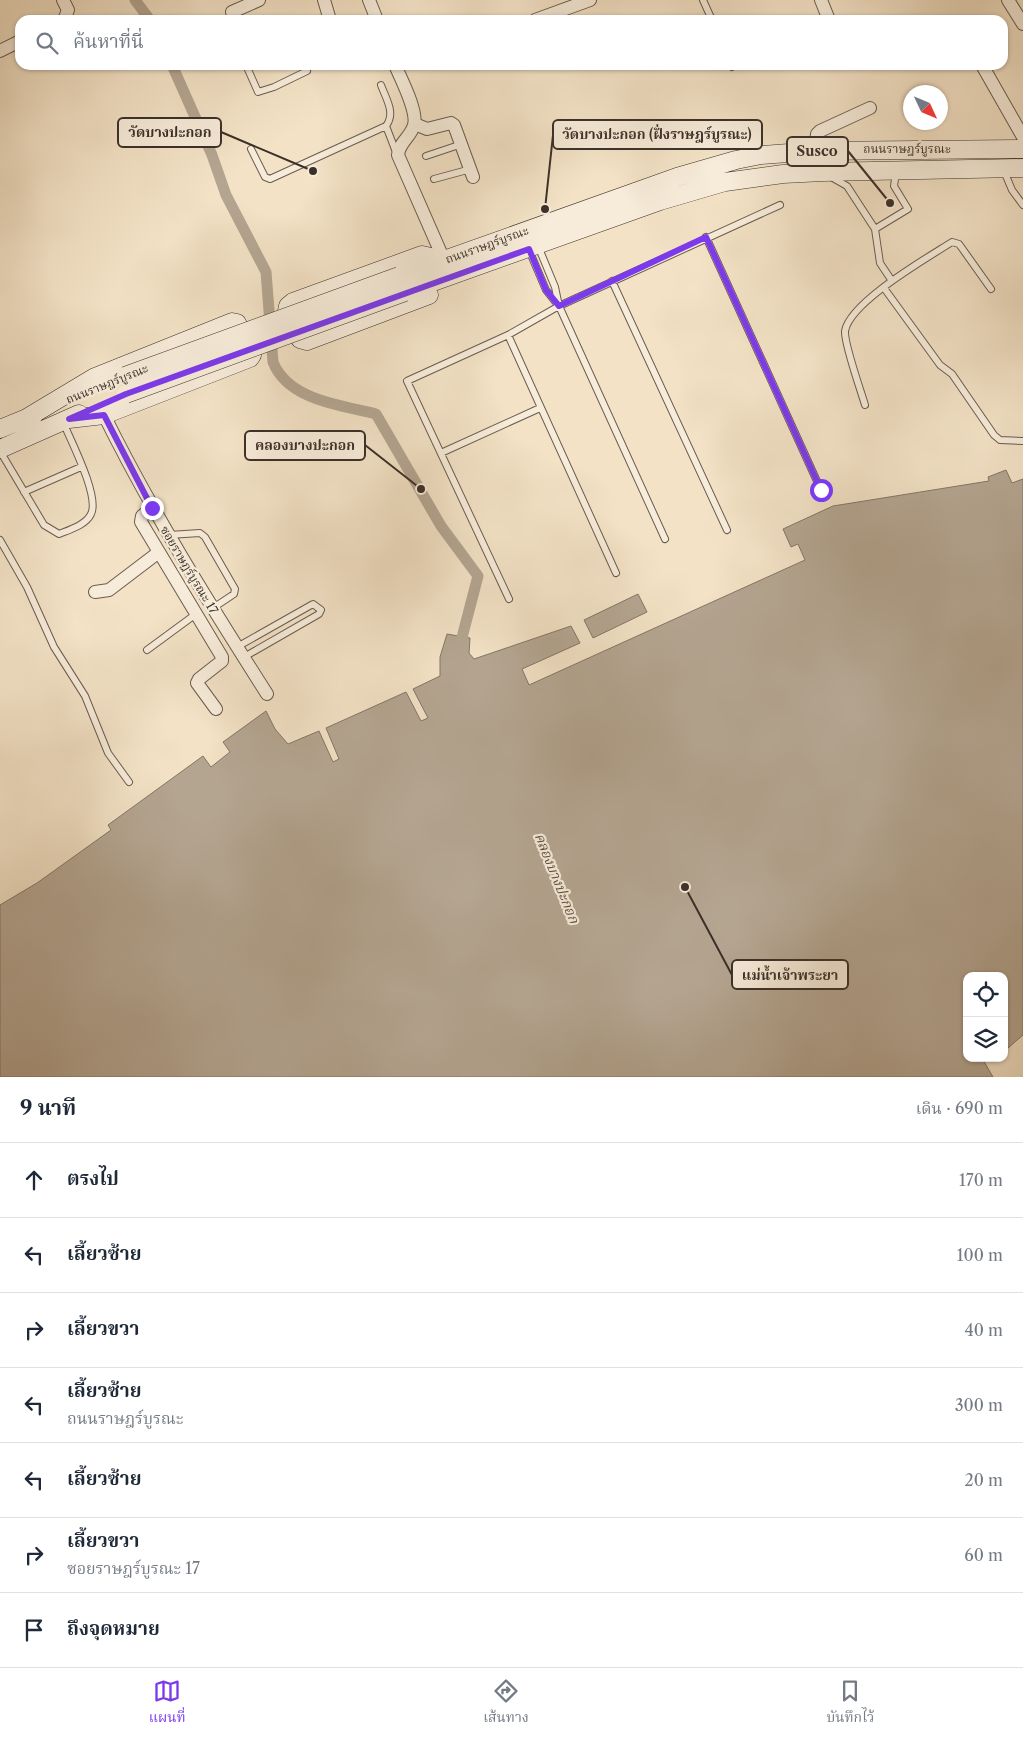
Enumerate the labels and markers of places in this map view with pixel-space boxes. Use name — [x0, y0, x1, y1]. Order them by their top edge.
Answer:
callout: วัดบางปะกอก — [118, 118, 221, 147]
callout: วัดบางปะกอก (ฝั่งราษฎร์บูรณะ) — [553, 120, 762, 149]
callout: Susco — [787, 137, 848, 166]
callout: คลองบางปะกอก — [245, 431, 365, 460]
callout: แม่น้ำเจ้าพระยา — [732, 960, 848, 989]

